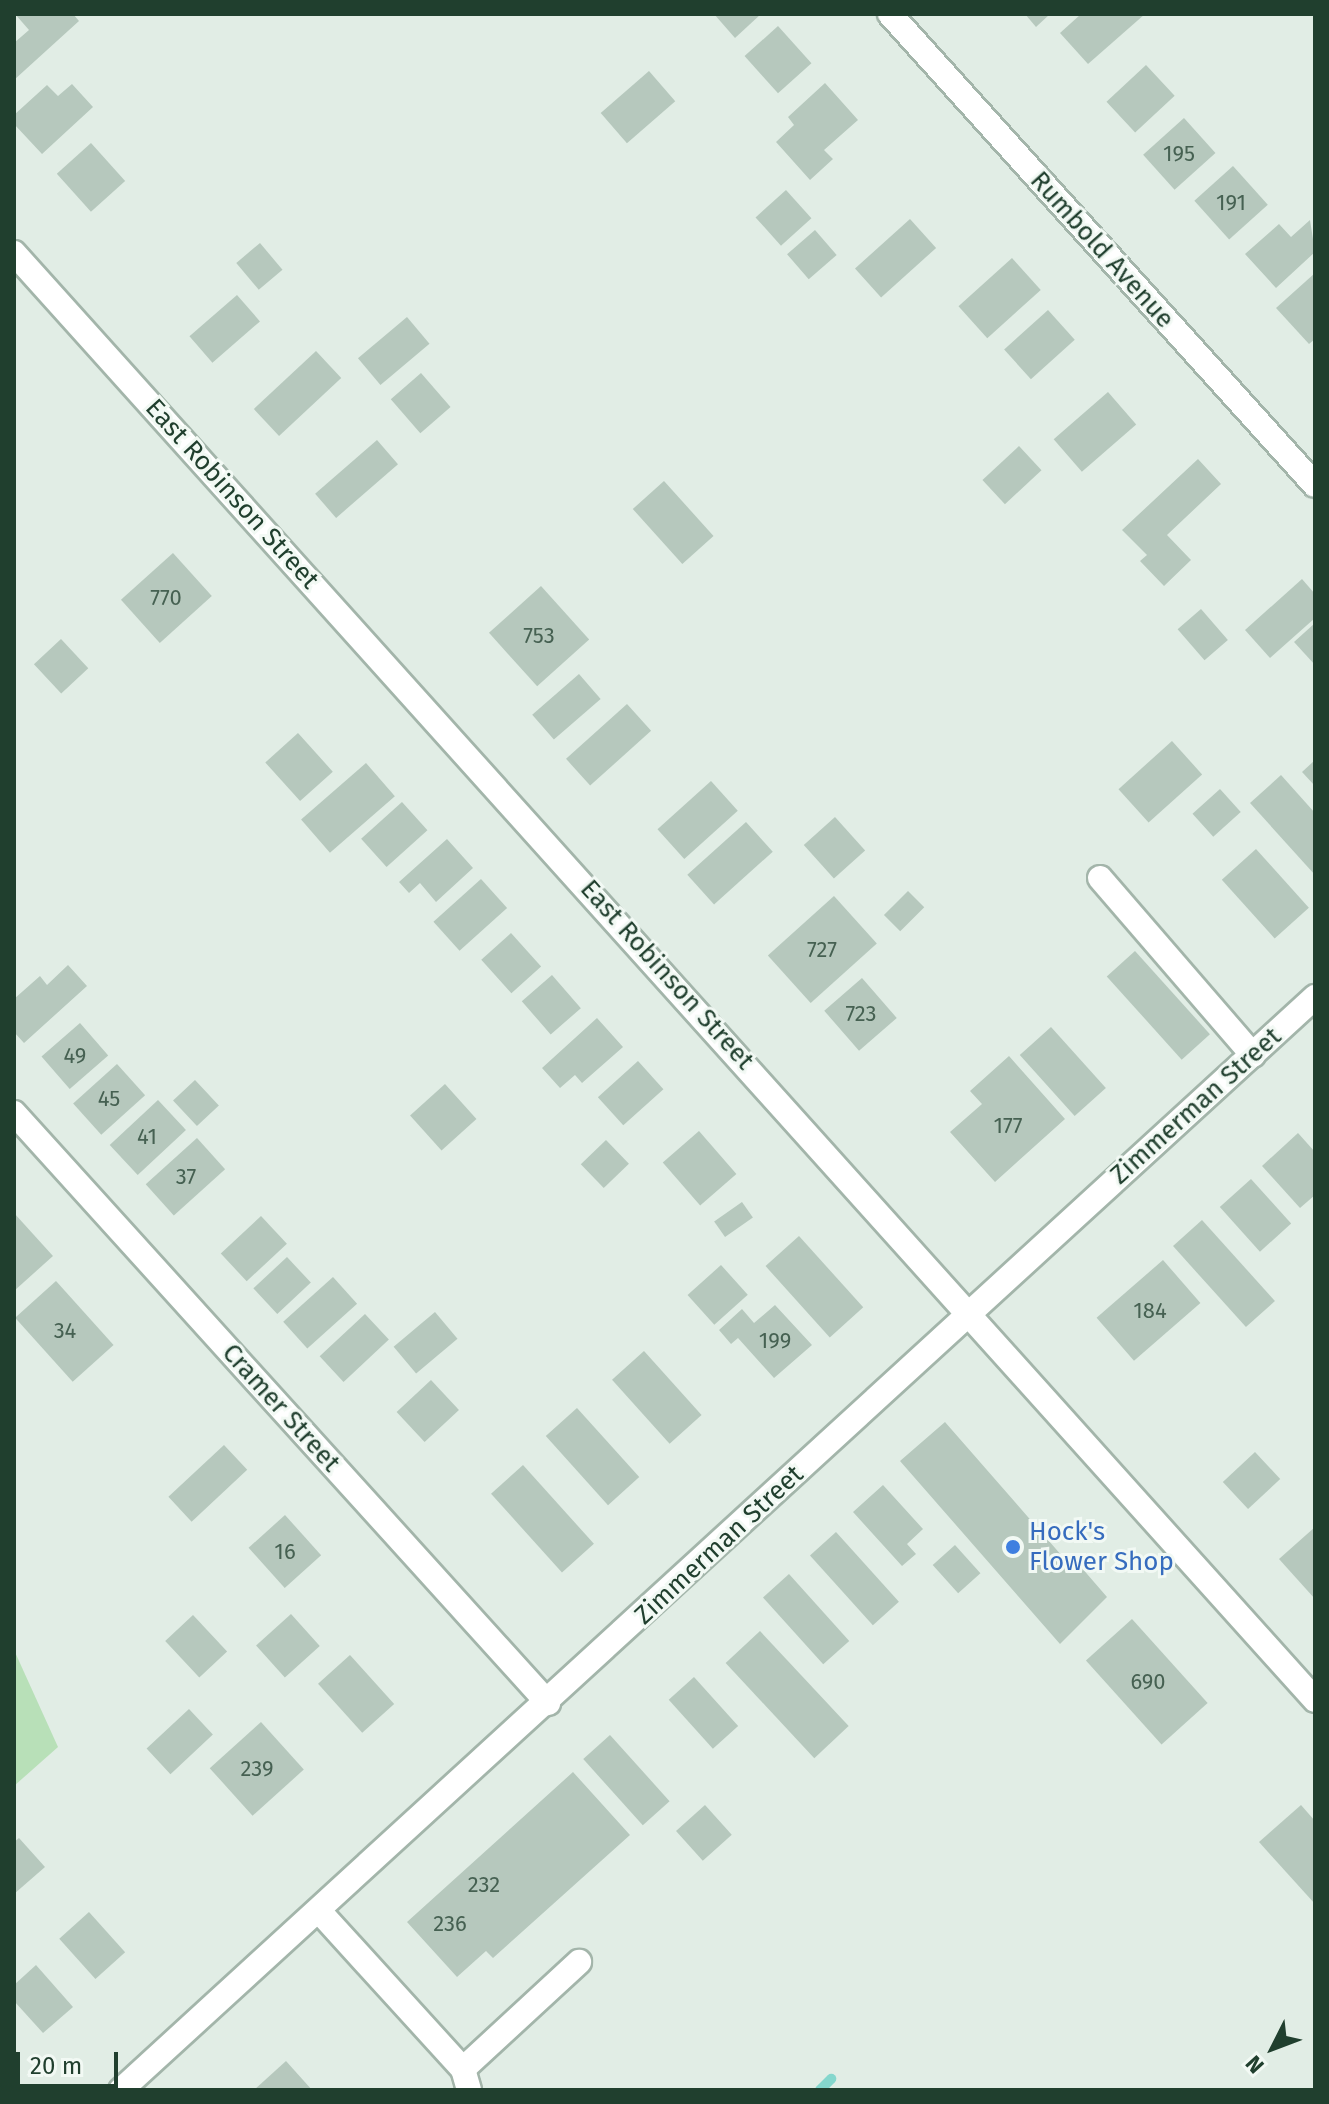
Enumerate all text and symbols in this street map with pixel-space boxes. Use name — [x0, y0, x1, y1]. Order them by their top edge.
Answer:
house number: 195 — [1163, 141, 1195, 167]
street label: Rumbold Avenue — [1023, 165, 1181, 335]
house number: 191 — [1216, 190, 1246, 216]
street label: East Robinson Street — [139, 393, 325, 595]
house number: 770 — [150, 585, 182, 611]
house number: 753 — [523, 623, 555, 649]
street label: East Robinson Street — [574, 874, 760, 1076]
house number: 727 — [807, 937, 837, 963]
house number: 723 — [845, 1001, 877, 1027]
street label: Zimmerman Street — [1104, 1021, 1288, 1191]
house number: 49 — [64, 1043, 86, 1069]
house number: 45 — [98, 1086, 120, 1112]
house number: 177 — [993, 1113, 1023, 1139]
house number: 41 — [137, 1124, 157, 1150]
house number: 37 — [176, 1164, 196, 1190]
house number: 184 — [1133, 1298, 1167, 1324]
house number: 34 — [54, 1318, 76, 1344]
house number: 199 — [759, 1328, 791, 1354]
street label: Cramer Street — [215, 1338, 347, 1478]
street label: Zimmerman Street — [628, 1459, 810, 1631]
place label: Hock's Flower Shop — [1029, 1516, 1174, 1578]
marker: Hock's Flower Shop — [1004, 1538, 1022, 1556]
house number: 16 — [274, 1539, 296, 1565]
house number: 690 — [1130, 1669, 1166, 1695]
house number: 239 — [240, 1756, 274, 1782]
house number: 232 — [468, 1872, 500, 1898]
house number: 236 — [433, 1911, 467, 1937]
north arrow — [1233, 2008, 1313, 2088]
scale bar — [20, 2036, 122, 2086]
text: N — [1240, 2050, 1270, 2079]
text: 20 m — [30, 2052, 82, 2080]

